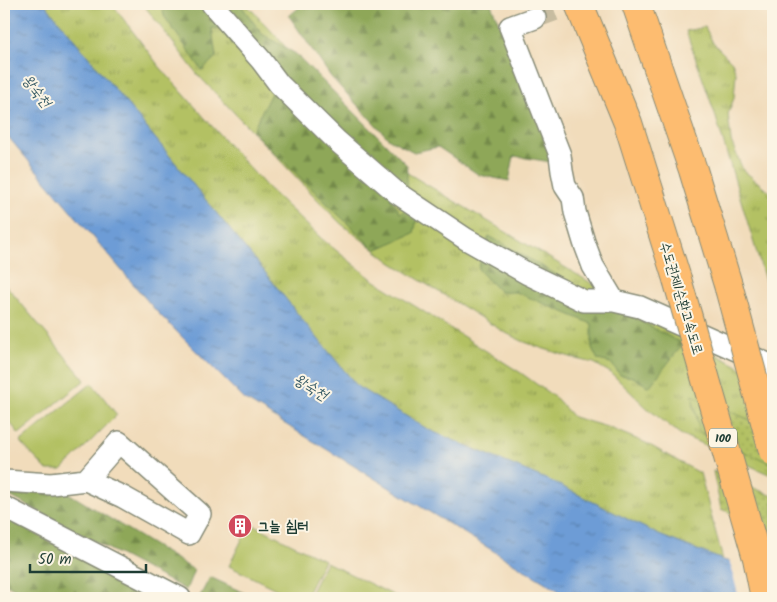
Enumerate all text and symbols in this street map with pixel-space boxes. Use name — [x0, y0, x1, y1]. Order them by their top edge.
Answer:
water label: 왕숙천 — [16, 70, 58, 115]
street label: 수도권제1순환고속도로 — [653, 239, 709, 357]
water label: 왕숙천 — [289, 368, 334, 408]
road number: 100 — [709, 428, 737, 448]
building icon: 그늘 쉼터 — [227, 513, 253, 539]
place label: 그늘 쉼터 — [258, 516, 308, 538]
scale bar — [30, 542, 146, 574]
text: 50 m — [38, 548, 72, 572]

